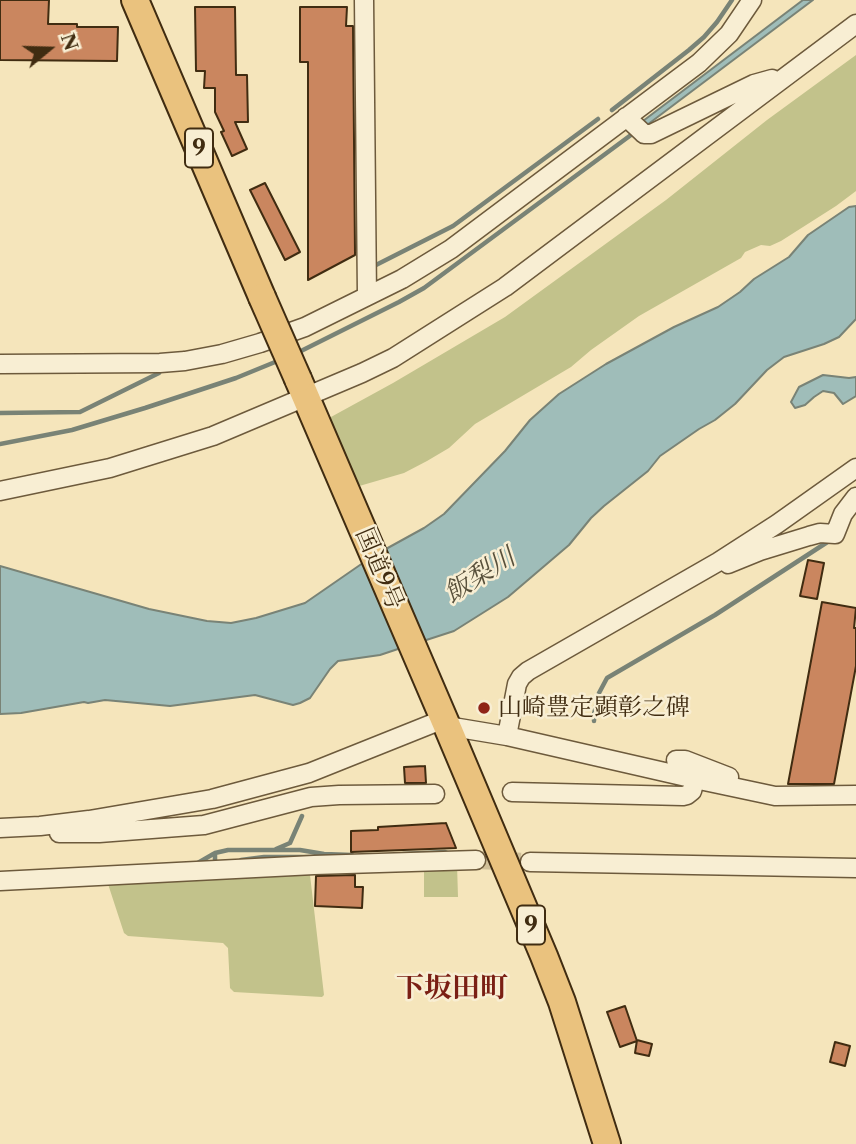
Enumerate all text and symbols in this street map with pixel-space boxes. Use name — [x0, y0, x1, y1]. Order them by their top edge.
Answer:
north arrow — [14, 14, 84, 84]
text: N — [56, 30, 83, 54]
road number: 9 — [185, 128, 213, 168]
street label: 国道9号 — [349, 524, 409, 614]
water label: 飯梨川 — [439, 542, 521, 610]
place label: 山崎豊定顕彰之碑 — [498, 694, 690, 722]
marker: 山崎豊定顕彰之碑 — [476, 700, 492, 716]
road number: 9 — [517, 906, 545, 944]
district label: 下坂田町 — [396, 972, 508, 1006]

